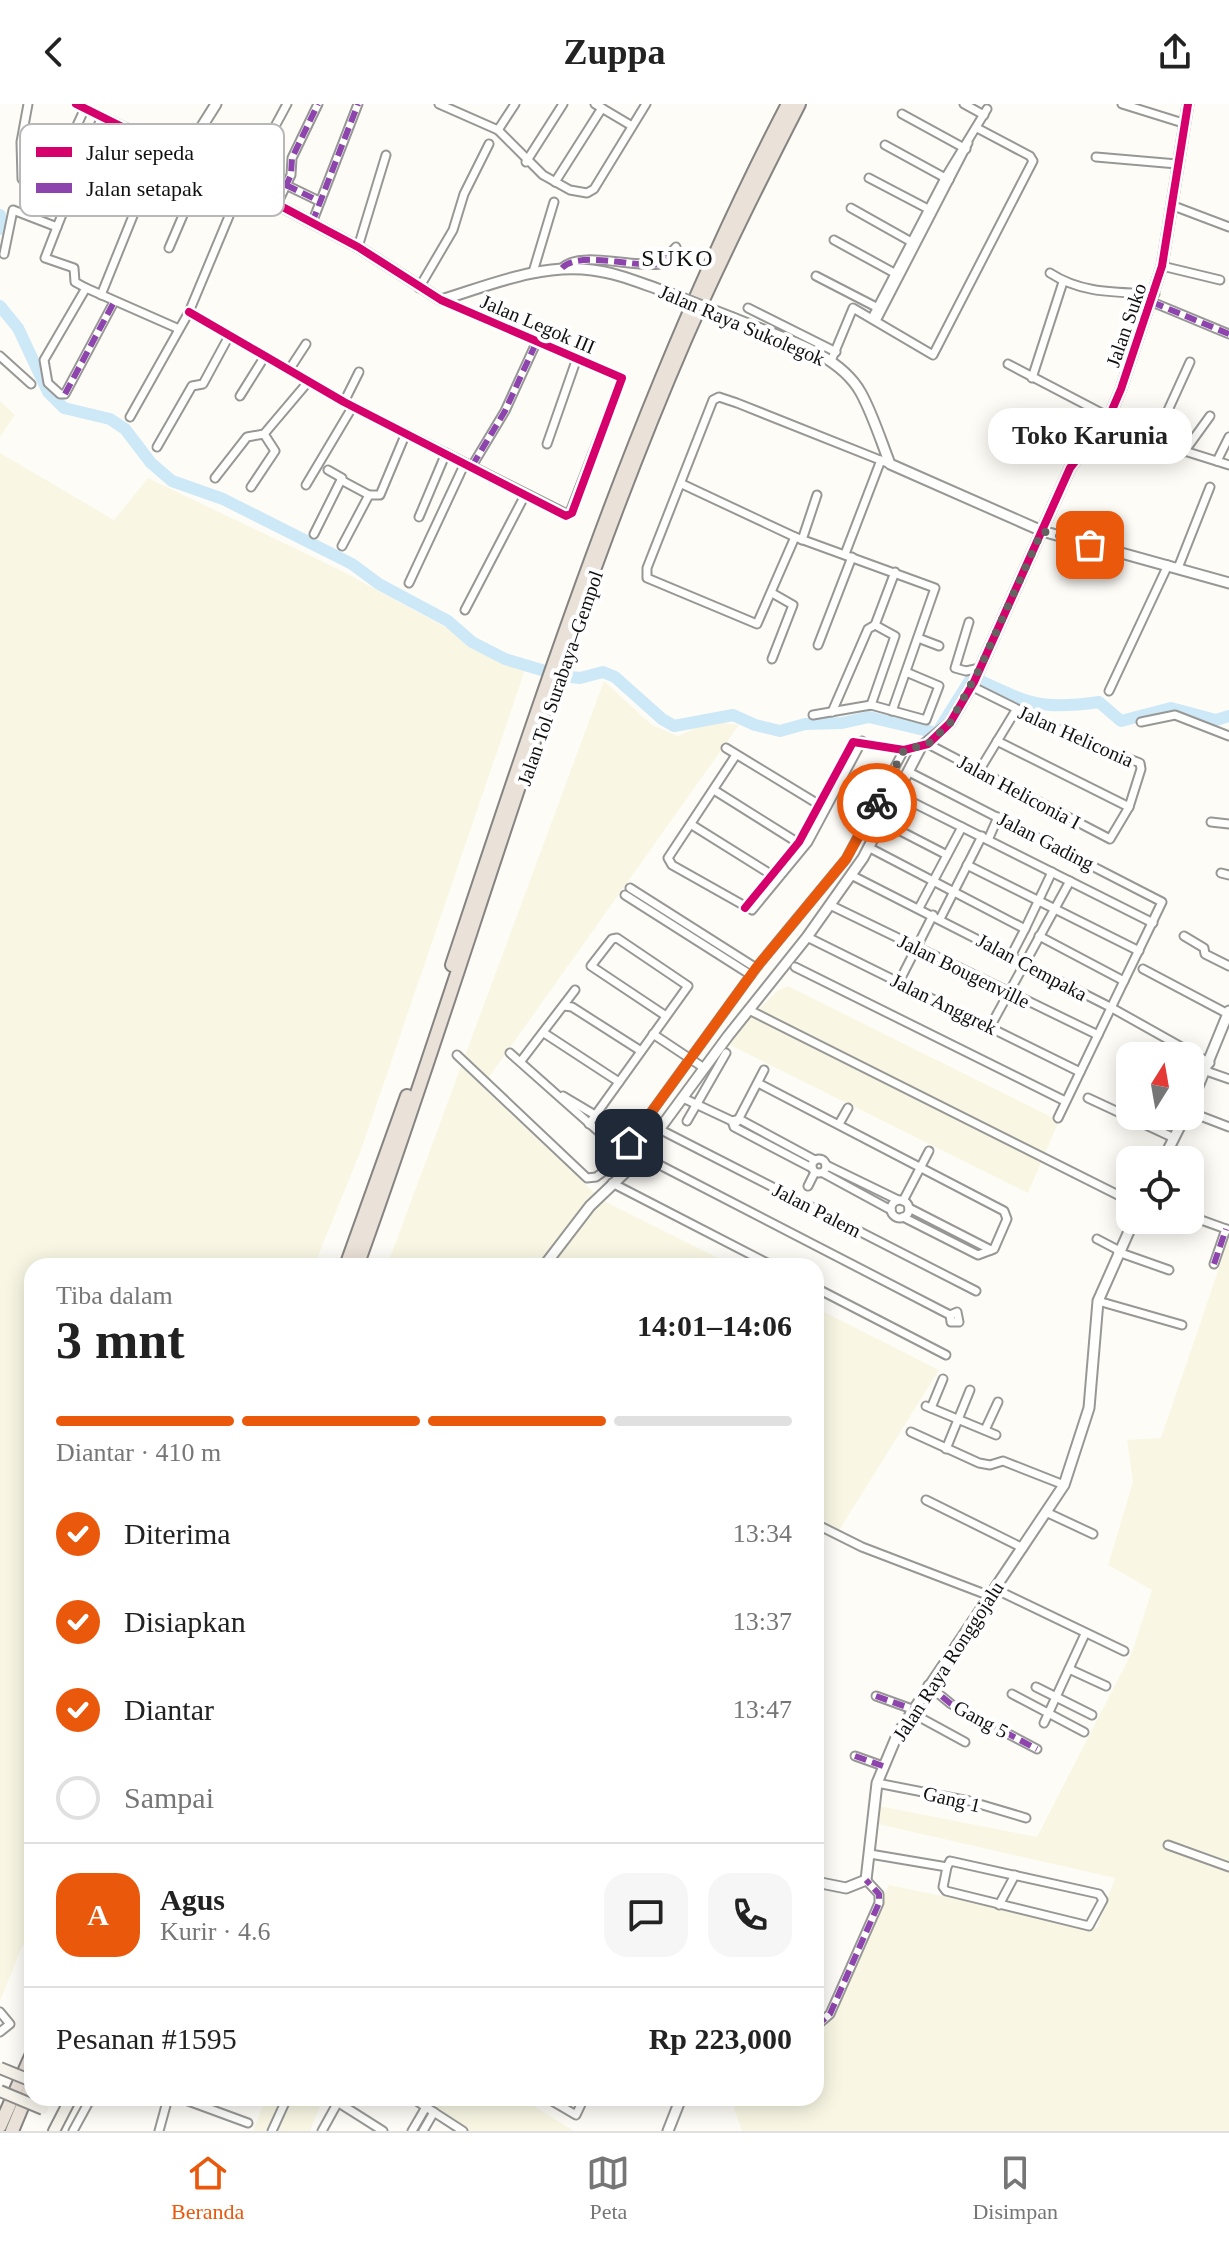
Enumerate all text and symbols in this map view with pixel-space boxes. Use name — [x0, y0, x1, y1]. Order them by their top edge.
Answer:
icon: back — [32, 30, 76, 74]
icon: share — [1153, 30, 1197, 74]
text: Zuppa — [563, 32, 666, 72]
legend — [20, 124, 284, 216]
text: Jalur sepeda — [86, 140, 194, 165]
text: Jalan setapak — [86, 176, 203, 201]
district label: SUKO — [641, 245, 715, 271]
street label: Jalan Raya Sukolegok — [656, 280, 828, 371]
street label: Jalan Suko — [1101, 280, 1151, 370]
street label: Jalan Legok III — [477, 290, 599, 359]
callout: Toko Karunia — [988, 409, 1192, 465]
text: Toko Karunia — [1012, 421, 1168, 450]
pin — [1056, 511, 1124, 579]
icon: bag — [1068, 523, 1112, 567]
street label: Jalan Tol Surabaya–Gempol — [513, 567, 608, 789]
street label: Jalan Heliconia — [1015, 701, 1137, 771]
street label: Jalan Heliconia I — [954, 750, 1084, 834]
courier — [837, 763, 917, 843]
icon: bike — [855, 781, 899, 825]
street label: Jalan Gading — [994, 807, 1098, 876]
street label: Jalan Cempaka — [973, 929, 1091, 1006]
street label: Jalan Bougenville — [894, 930, 1034, 1013]
street label: Jalan Anggrek — [887, 969, 1000, 1040]
north arrow — [1116, 1042, 1204, 1130]
map controls — [1116, 1042, 1204, 1234]
pin — [595, 1109, 663, 1177]
icon: home — [607, 1121, 651, 1165]
button: locate — [1116, 1146, 1204, 1234]
street label: Jalan Palem — [769, 1178, 865, 1242]
text: Tiba dalam — [56, 1281, 173, 1310]
text: 14:01–14:06 — [637, 1309, 792, 1342]
text: 3 mnt — [56, 1312, 185, 1369]
text: Diantar · 410 m — [56, 1438, 221, 1467]
icon: check — [56, 1512, 100, 1556]
text: Diterima — [124, 1517, 231, 1550]
text: 13:34 — [733, 1519, 792, 1548]
street label: Jalan Raya Ronggojalu — [888, 1577, 1009, 1745]
icon: check — [56, 1600, 100, 1644]
text: Disiapkan — [124, 1605, 246, 1638]
text: 13:37 — [733, 1607, 792, 1636]
icon: check — [56, 1688, 100, 1732]
text: Diantar — [124, 1693, 214, 1726]
text: 13:47 — [733, 1695, 792, 1724]
street label: Gang 5 — [950, 1696, 1012, 1743]
text: Sampai — [124, 1781, 214, 1814]
street label: Gang 1 — [921, 1782, 983, 1817]
button: chat — [604, 1873, 688, 1957]
button: phone — [708, 1873, 792, 1957]
text: Agus — [160, 1883, 225, 1916]
text: A — [87, 1898, 109, 1931]
text: Kurir · 4.6 — [160, 1917, 270, 1946]
text: Pesanan #1595 — [56, 2022, 237, 2055]
text: Rp 223,000 — [649, 2022, 792, 2055]
tab: Beranda — [171, 2151, 244, 2225]
tab: Peta — [586, 2151, 630, 2225]
tab: Disimpan — [972, 2151, 1058, 2225]

